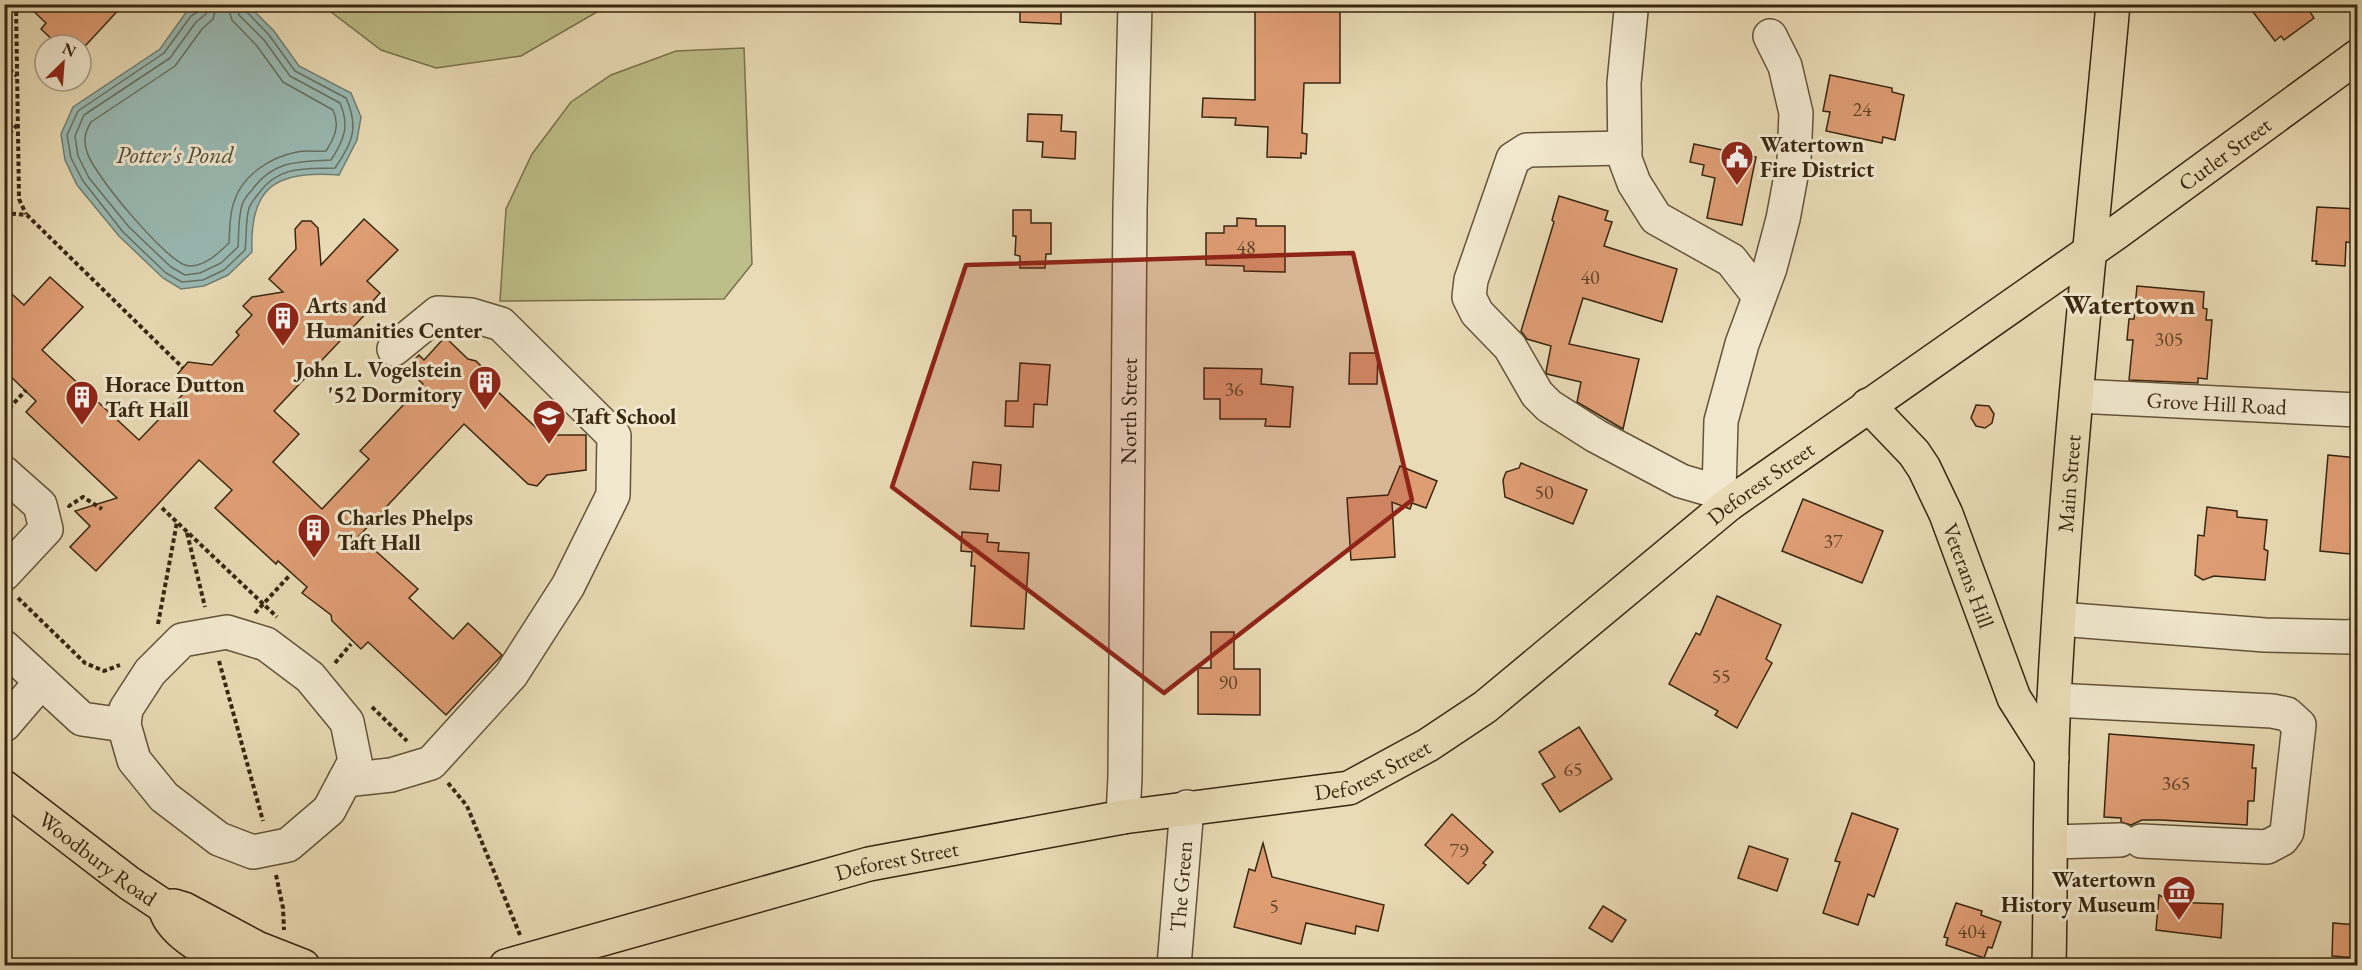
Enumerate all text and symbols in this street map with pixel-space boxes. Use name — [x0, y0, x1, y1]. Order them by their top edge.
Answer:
north arrow — [33, 33, 93, 93]
text: N — [59, 38, 79, 62]
house number: 24 — [1852, 96, 1872, 122]
street label: Cutler Street — [2172, 110, 2277, 197]
place label: Watertown Fire District — [1760, 130, 1875, 184]
water label: Potter's Pond — [116, 139, 235, 170]
public building icon: Watertown Fire District — [1719, 139, 1755, 186]
house number: 48 — [1236, 234, 1256, 260]
house number: 40 — [1580, 264, 1600, 290]
district label: Watertown — [2063, 286, 2195, 322]
place label: Arts and Humanities Center — [305, 291, 483, 345]
building icon: Arts and Humanities Center — [265, 300, 301, 347]
house number: 305 — [2155, 326, 2183, 352]
place label: John L. Vogelstein '52 Dormitory — [293, 355, 463, 409]
street label: North Street — [1113, 357, 1143, 465]
building icon: John L. Vogelstein '52 Dormitory — [467, 364, 503, 411]
place label: Horace Dutton Taft Hall — [105, 370, 245, 424]
house number: 36 — [1224, 376, 1244, 402]
building icon: Horace Dutton Taft Hall — [64, 379, 100, 426]
street label: Grove Hill Road — [2146, 385, 2288, 421]
school or university icon: Taft School — [531, 398, 567, 445]
place label: Taft School — [572, 402, 676, 431]
street label: Main Street — [2050, 433, 2087, 534]
street label: Deforest Street — [1701, 434, 1820, 531]
house number: 50 — [1534, 479, 1554, 505]
place label: Charles Phelps Taft Hall — [337, 503, 473, 557]
building icon: Charles Phelps Taft Hall — [296, 512, 332, 559]
street label: Veterans Hill — [1936, 519, 2001, 632]
house number: 37 — [1823, 528, 1843, 554]
house number: 55 — [1711, 663, 1731, 689]
house number: 90 — [1218, 669, 1238, 695]
street label: Deforest Street — [1313, 732, 1435, 807]
house number: 65 — [1563, 756, 1583, 782]
house number: 365 — [2162, 770, 2190, 796]
street label: Woodbury Road — [33, 804, 164, 913]
street label: Deforest Street — [832, 833, 961, 887]
house number: 79 — [1449, 837, 1469, 863]
street label: The Green — [1162, 839, 1199, 933]
place label: Watertown History Museum — [2001, 865, 2157, 919]
museum icon: Watertown History Museum — [2161, 874, 2197, 921]
house number: 5 — [1269, 893, 1279, 919]
house number: 404 — [1958, 918, 1987, 944]

